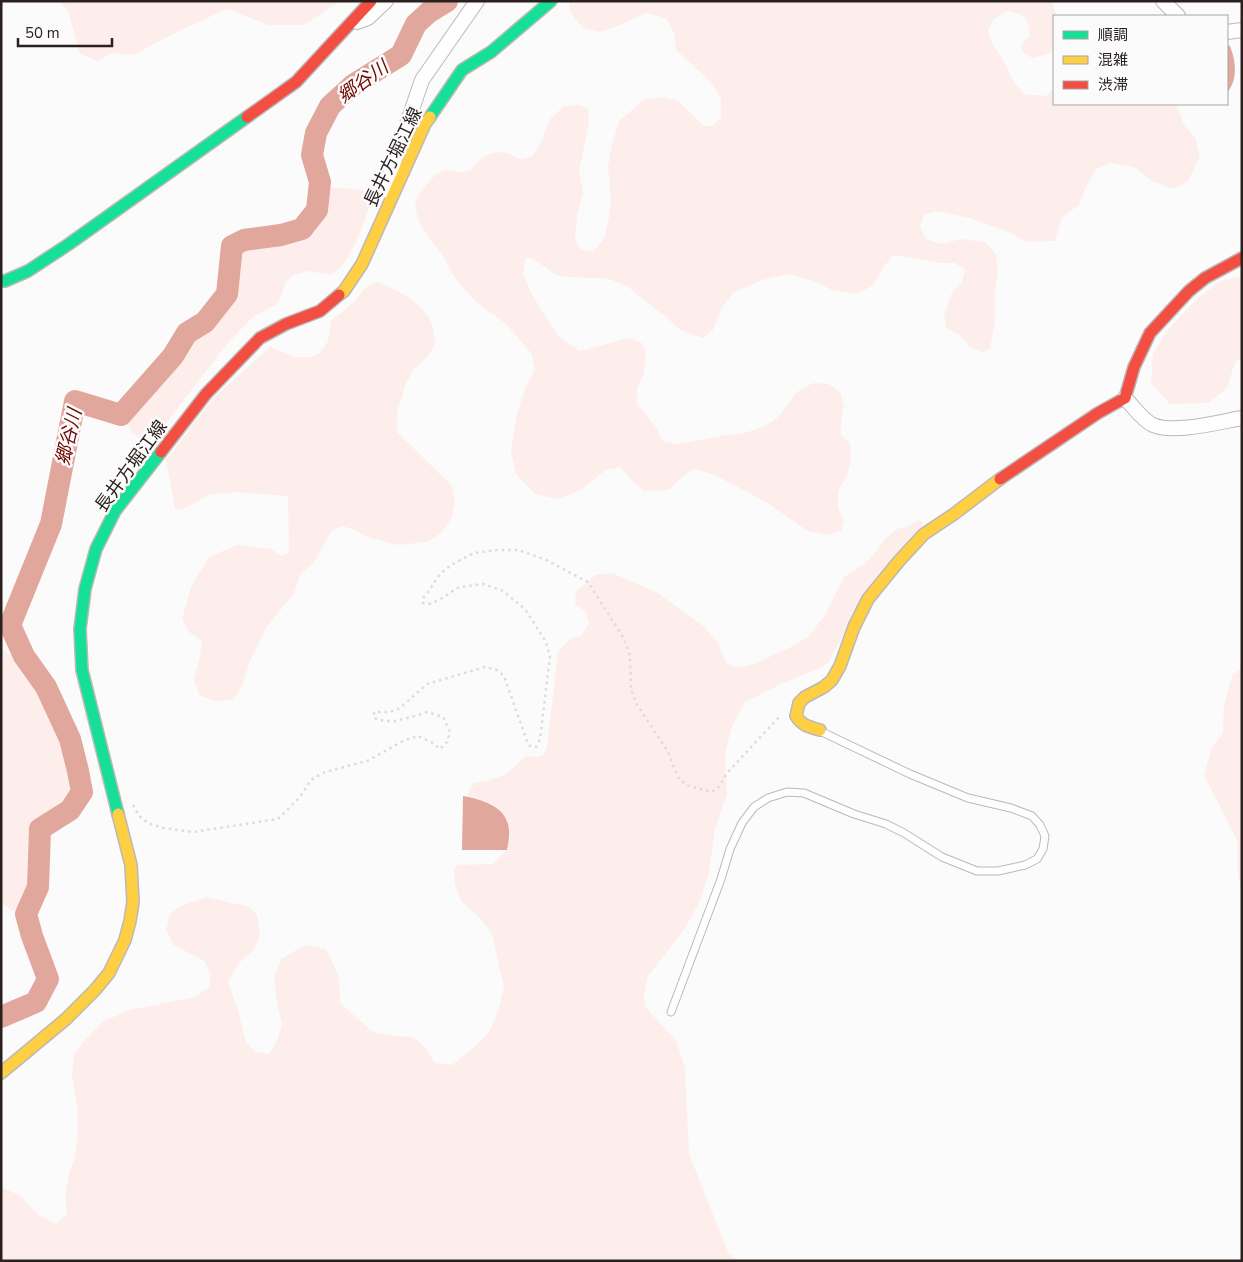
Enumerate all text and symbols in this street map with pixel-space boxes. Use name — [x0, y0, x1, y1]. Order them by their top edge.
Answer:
scale bar — [18, 15, 111, 47]
legend — [1053, 15, 1228, 105]
text: 50 m — [25, 23, 60, 43]
text: 順調 — [1098, 25, 1128, 45]
text: 混雑 — [1098, 50, 1128, 70]
water label: 郷谷川 — [332, 54, 395, 109]
text: 渋滞 — [1098, 75, 1128, 95]
street label: 長井方堀江線 — [359, 103, 427, 211]
water label: 郷谷川 — [50, 404, 89, 468]
street label: 長井方堀江線 — [90, 415, 172, 517]

